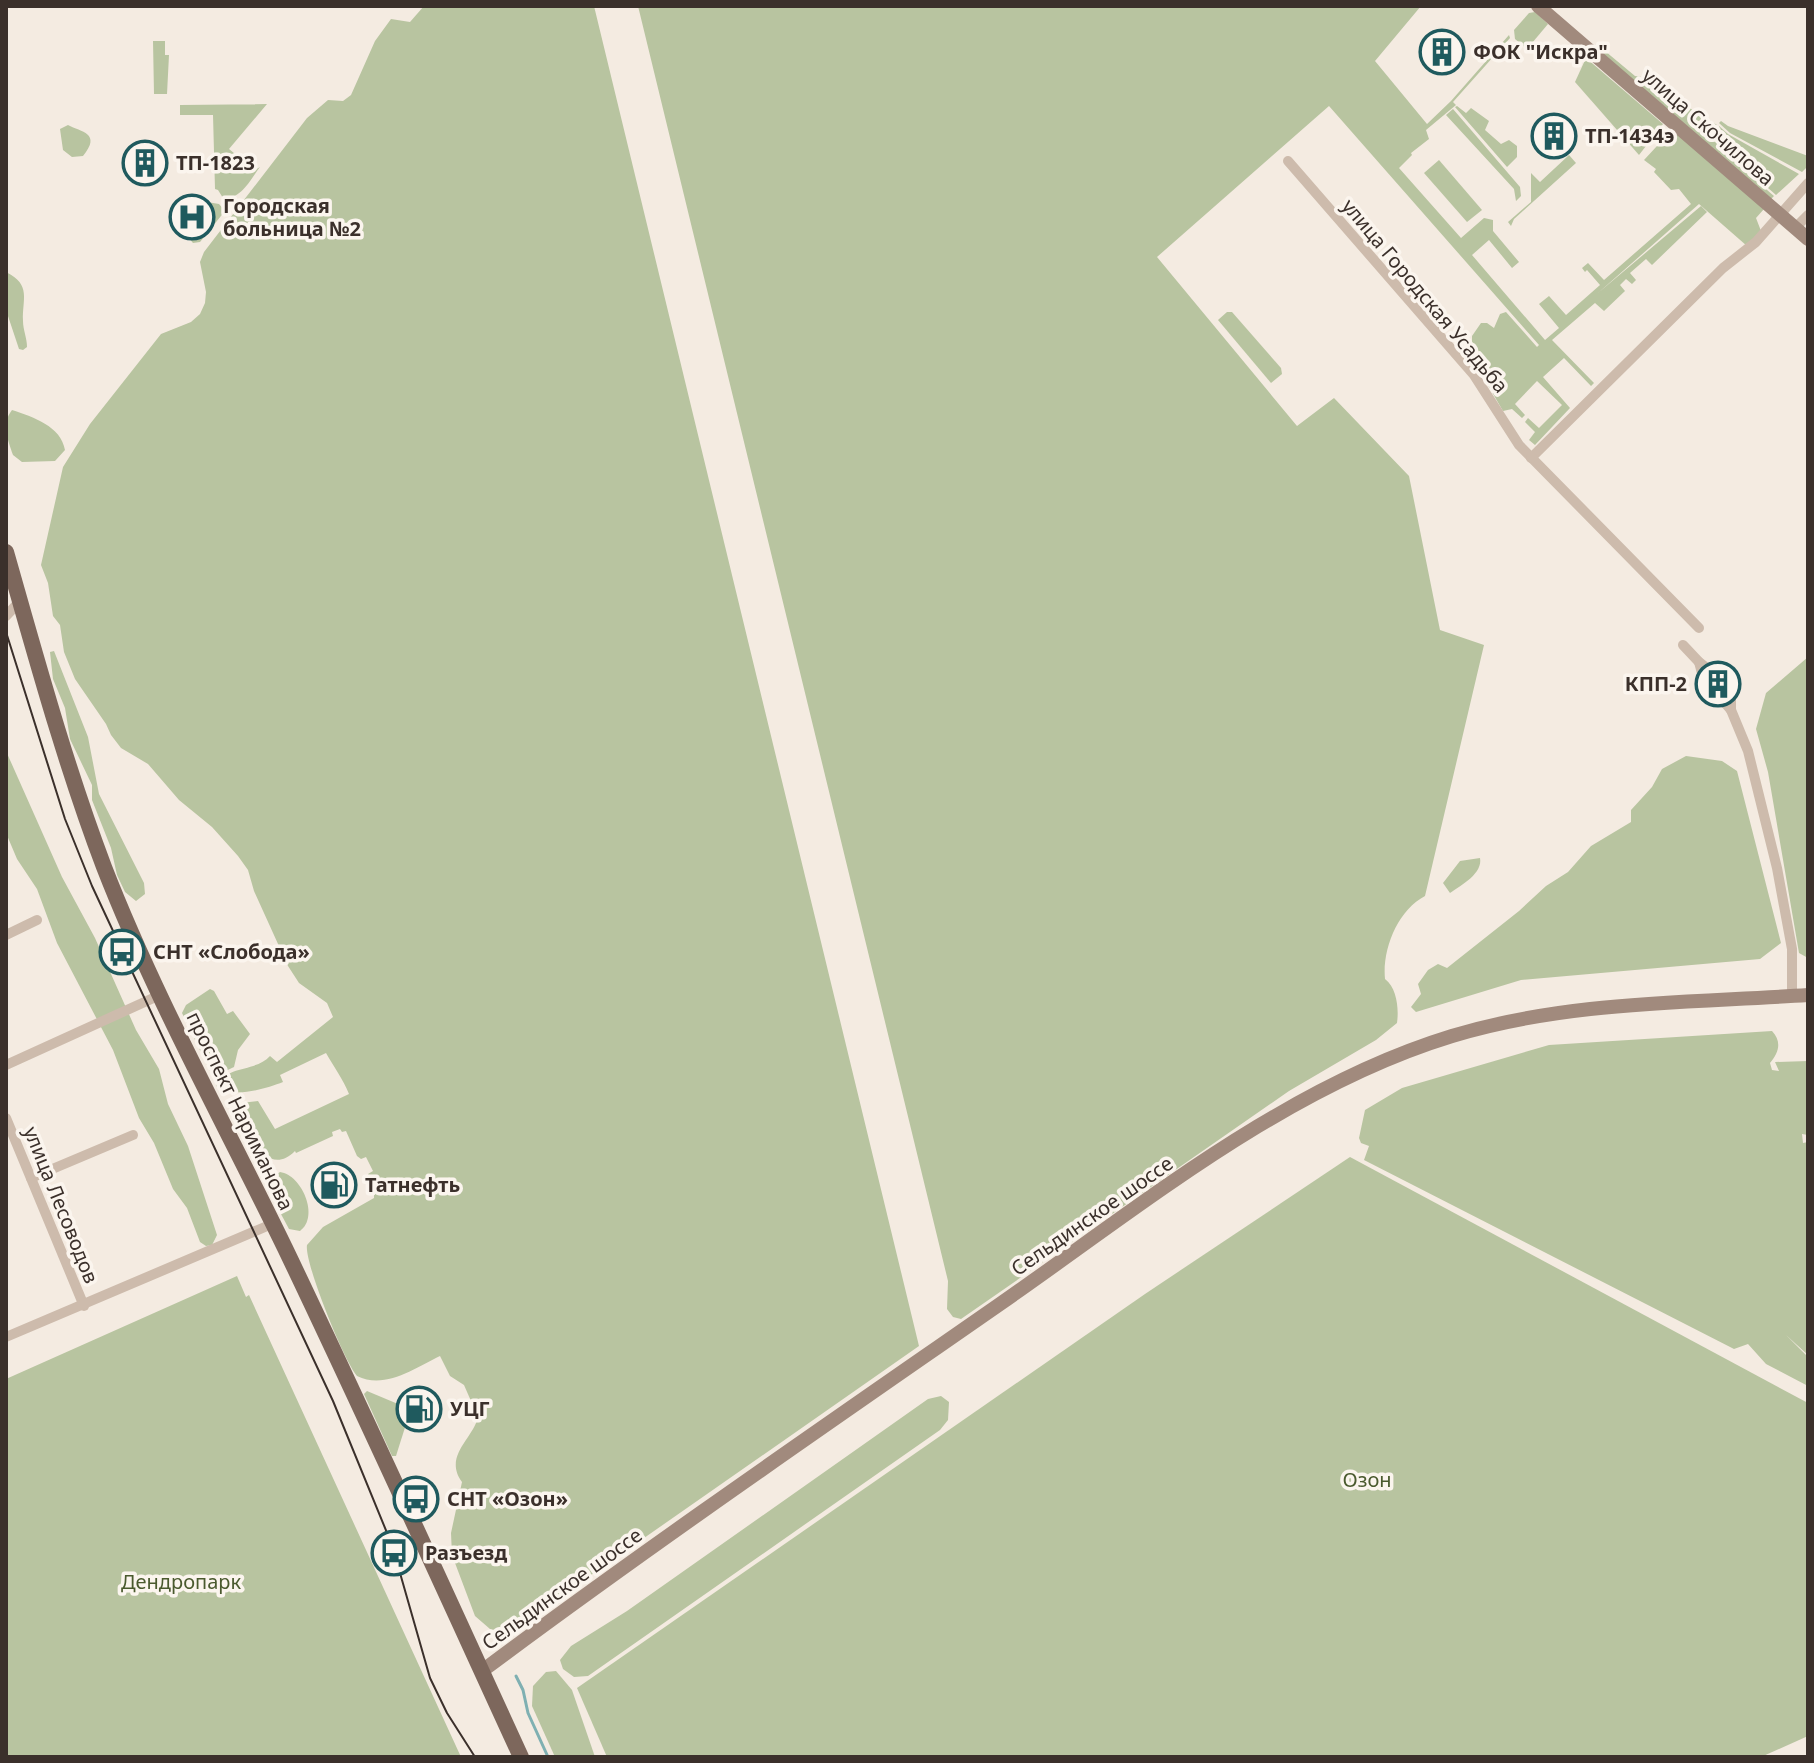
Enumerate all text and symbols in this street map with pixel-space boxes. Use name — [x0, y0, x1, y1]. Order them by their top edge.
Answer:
building icon: ФОК "Искра" — [1418, 28, 1466, 76]
place label: ФОК "Искра" — [1473, 38, 1608, 65]
street label: улица Скочилова — [1637, 62, 1780, 192]
building icon: ТП-1434э — [1530, 112, 1578, 160]
place label: ТП-1434э — [1585, 122, 1674, 149]
building icon: ТП-1823 — [121, 139, 169, 187]
place label: ТП-1823 — [176, 149, 255, 176]
place label: Городская больница №2 — [223, 192, 361, 242]
hospital icon: Городская больница №2 — [168, 193, 216, 241]
street label: улица Городская Усадьба — [1336, 193, 1515, 398]
building icon: КПП-2 — [1694, 660, 1742, 708]
place label: КПП-2 — [1625, 670, 1687, 697]
bus stop icon: СНТ «Слобода» — [98, 928, 146, 976]
place label: СНТ «Слобода» — [153, 938, 310, 965]
street label: проспект Нариманова — [181, 1007, 300, 1215]
street label: улица Лесоводов — [18, 1122, 105, 1287]
street label: Сельдинское шоссе — [1005, 1150, 1178, 1282]
fuel station icon: Татнефть — [310, 1161, 358, 1209]
place label: Татнефть — [365, 1171, 460, 1198]
fuel station icon: УЦГ — [395, 1385, 443, 1433]
place label: УЦГ — [450, 1395, 490, 1422]
park label: Озон — [1342, 1466, 1392, 1493]
bus stop icon: СНТ «Озон» — [392, 1475, 440, 1523]
place label: СНТ «Озон» — [447, 1485, 568, 1512]
street label: Сельдинское шоссе — [476, 1521, 647, 1656]
bus stop icon: Разъезд — [370, 1529, 418, 1577]
place label: Разъезд — [425, 1539, 507, 1566]
park label: Дендропарк — [121, 1568, 241, 1595]

